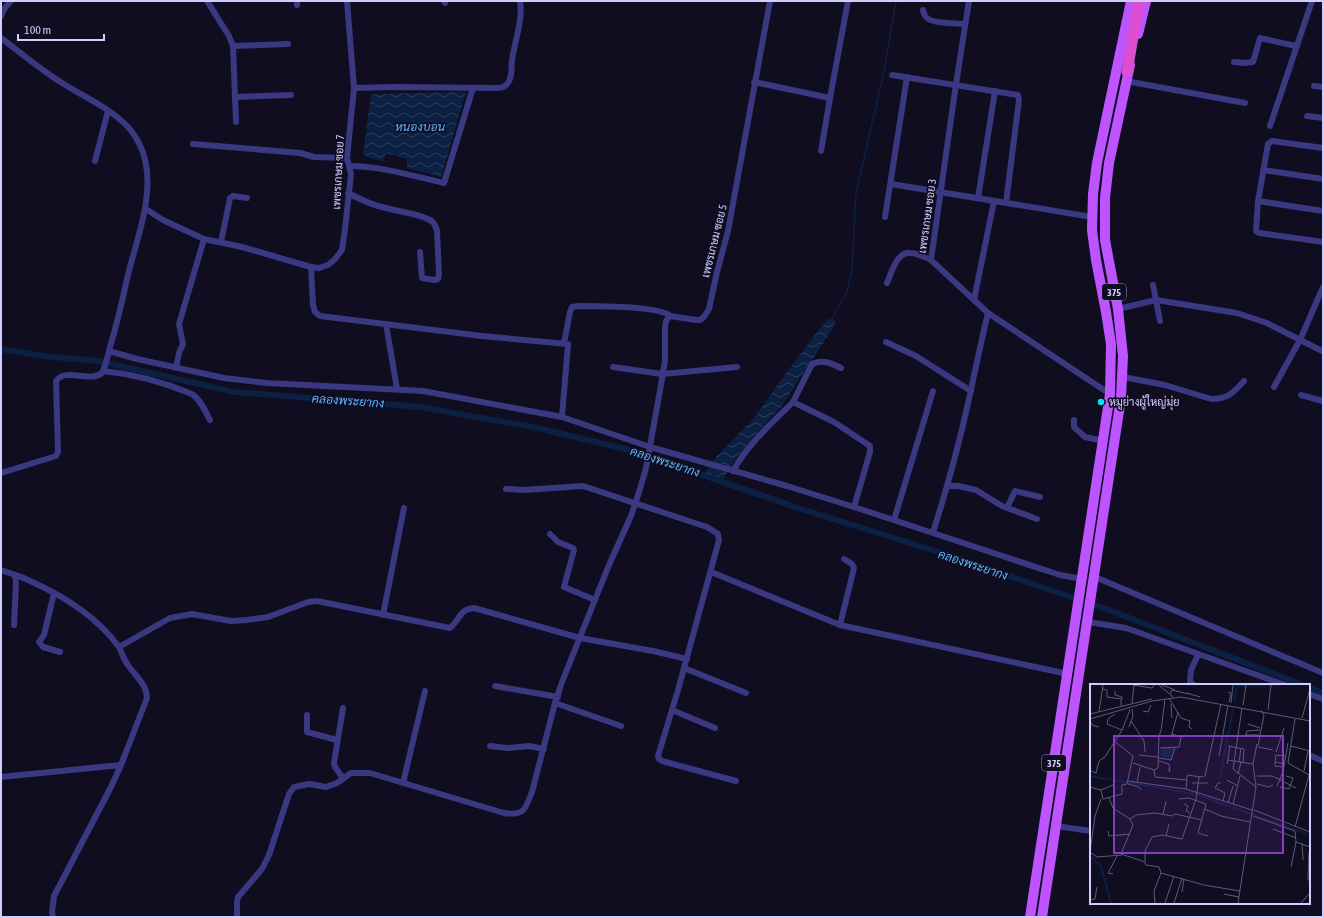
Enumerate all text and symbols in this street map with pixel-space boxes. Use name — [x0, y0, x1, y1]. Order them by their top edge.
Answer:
scale bar — [18, 16, 104, 42]
text: 100 m — [24, 23, 51, 37]
water label: หนองบอน — [395, 120, 445, 134]
street label: เพชรเกษม ซอย 7 — [330, 134, 346, 210]
street label: เพชรเกษม ซอย 3 — [916, 178, 938, 254]
street label: เพชรเกษม ซอย 5 — [699, 203, 729, 279]
road number: 375 — [1102, 284, 1126, 300]
water label: คลองพระยากง — [311, 391, 385, 411]
place label: หมูย่างผู้ใหญ่มุ่ย — [1109, 394, 1180, 411]
marker: หมูย่างผู้ใหญ่มุ่ย — [1096, 397, 1106, 407]
water label: คลองพระยากง — [628, 444, 702, 480]
water label: คลองพระยากง — [936, 547, 1010, 583]
inset map — [1090, 684, 1310, 904]
road number: 375 — [1042, 755, 1066, 771]

